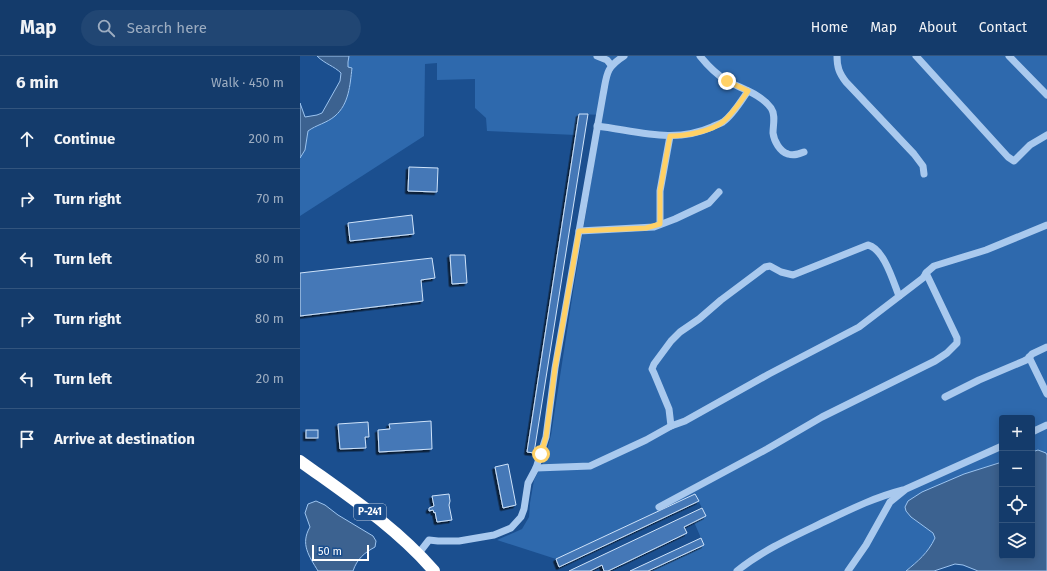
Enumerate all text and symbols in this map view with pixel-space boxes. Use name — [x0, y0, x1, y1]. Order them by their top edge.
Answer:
search box — [81, 10, 361, 46]
text: Map — [20, 16, 57, 39]
icon: search — [95, 17, 117, 39]
text: Search here — [127, 19, 207, 37]
text: Home — [811, 19, 848, 36]
text: Map — [870, 19, 897, 36]
text: About — [919, 19, 957, 36]
text: Contact — [979, 19, 1027, 36]
text: 6 min — [16, 72, 59, 93]
route end — [718, 72, 736, 90]
text: Walk · 450 m — [211, 75, 284, 90]
icon: ahead — [16, 128, 38, 150]
text: Continue — [54, 130, 115, 148]
text: 200 m — [248, 131, 284, 146]
icon: right — [16, 188, 38, 210]
text: Turn right — [54, 190, 121, 208]
text: 70 m — [257, 191, 284, 206]
icon: left — [16, 248, 38, 270]
text: Turn left — [54, 250, 112, 268]
text: 80 m — [255, 251, 284, 266]
icon: right — [16, 308, 38, 330]
text: Turn right — [54, 310, 121, 328]
text: 80 m — [255, 311, 284, 326]
icon: left — [16, 368, 38, 390]
text: Turn left — [54, 370, 112, 388]
text: 20 m — [256, 371, 284, 386]
map controls — [999, 415, 1035, 559]
button: + — [999, 415, 1035, 451]
icon: arrive — [16, 428, 38, 450]
text: Arrive at destination — [54, 430, 195, 448]
route start — [532, 445, 550, 463]
button: − — [999, 451, 1035, 487]
button: locate — [999, 487, 1035, 523]
road number: Р-241 — [354, 504, 386, 520]
button: layers — [999, 523, 1035, 559]
scale bar — [312, 543, 369, 562]
text: 50 m — [318, 545, 342, 558]

